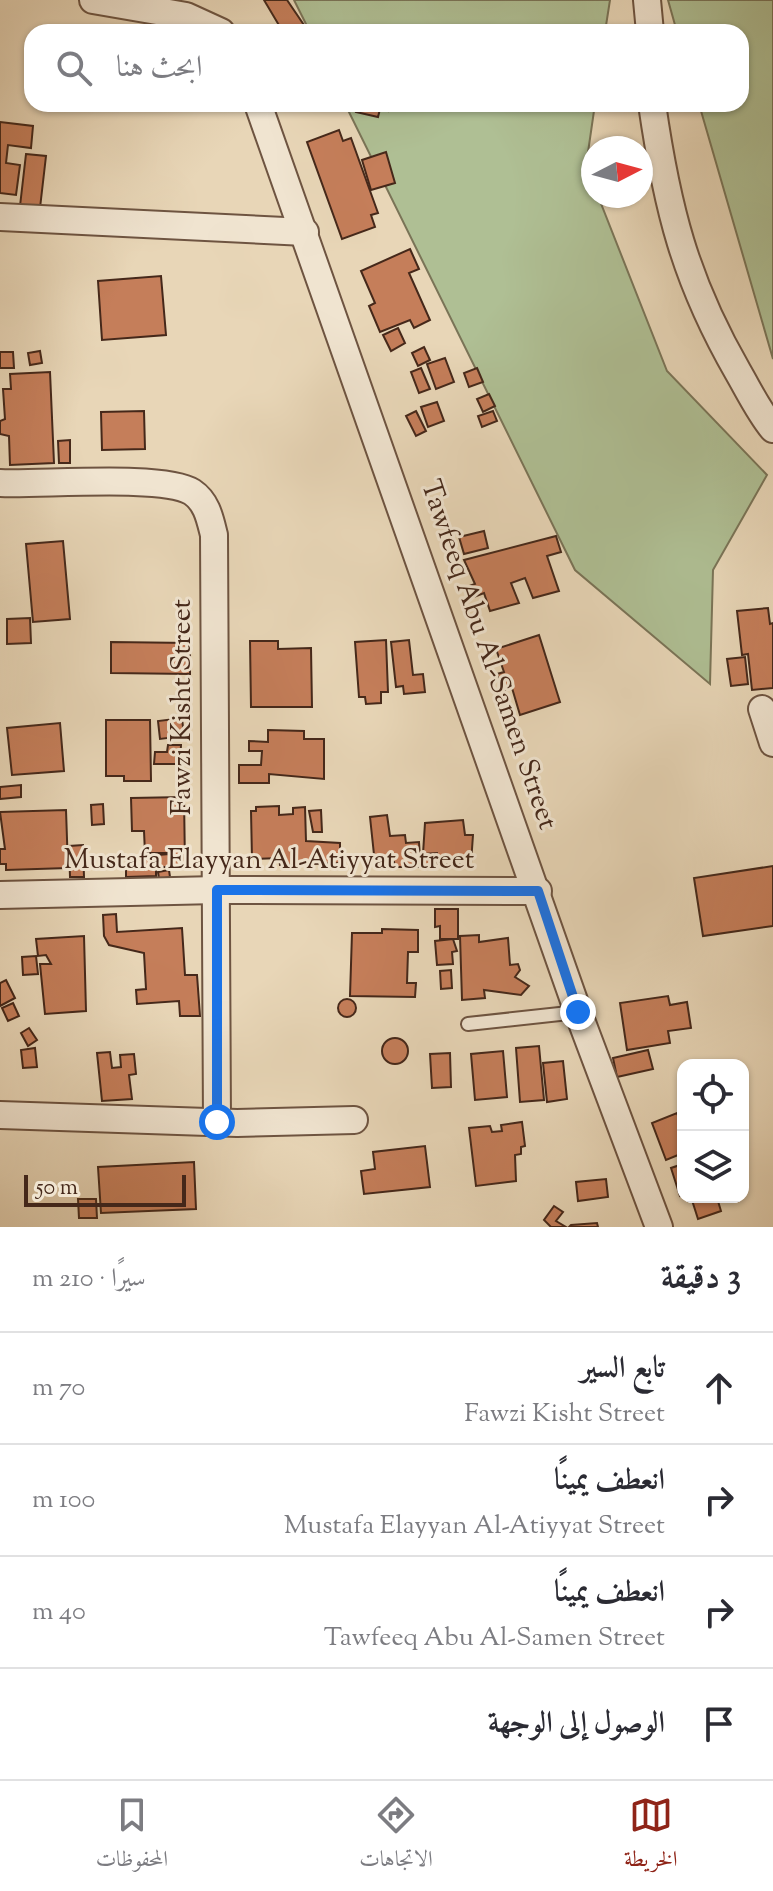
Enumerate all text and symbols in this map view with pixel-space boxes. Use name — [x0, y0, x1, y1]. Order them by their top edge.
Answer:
search box — [24, 24, 749, 112]
icon: search — [52, 46, 96, 90]
text: ابحث هنا — [116, 47, 202, 90]
north arrow — [581, 136, 653, 208]
street label: Tawfeeq Abu Al-Samen Street — [409, 475, 567, 836]
street label: Fawzi Kisht Street — [163, 598, 203, 815]
street label: Mustafa Elayyan Al-Atiyyat Street — [64, 841, 475, 881]
route end — [560, 994, 596, 1030]
map controls — [677, 1059, 749, 1203]
button: locate — [677, 1059, 749, 1131]
route start — [199, 1104, 235, 1140]
button: layers — [677, 1131, 749, 1203]
scale bar — [24, 1171, 186, 1207]
text: 50 m — [36, 1173, 78, 1205]
text: 3 دقيقة — [661, 1254, 741, 1303]
text: سيرًا · 210 m — [32, 1261, 146, 1298]
text: تابع السير — [580, 1348, 665, 1391]
icon: ahead — [697, 1366, 741, 1410]
text: 70 m — [32, 1370, 85, 1407]
text: Fawzi Kisht Street — [464, 1396, 665, 1433]
text: انعطف يمينًا — [554, 1460, 665, 1503]
icon: right — [697, 1478, 741, 1522]
text: 100 m — [32, 1482, 95, 1519]
text: Mustafa Elayyan Al-Atiyyat Street — [284, 1508, 665, 1545]
text: انعطف يمينًا — [554, 1572, 665, 1615]
icon: right — [697, 1590, 741, 1634]
text: 40 m — [32, 1594, 86, 1631]
text: Tawfeeq Abu Al-Samen Street — [324, 1620, 665, 1657]
icon: arrive — [697, 1702, 741, 1746]
text: الوصول إلى الوجهة — [488, 1703, 665, 1746]
tab: المحفوظات — [96, 1793, 168, 1880]
tab: الاتجاهات — [359, 1793, 433, 1880]
tab: الخريطة — [624, 1793, 677, 1880]

